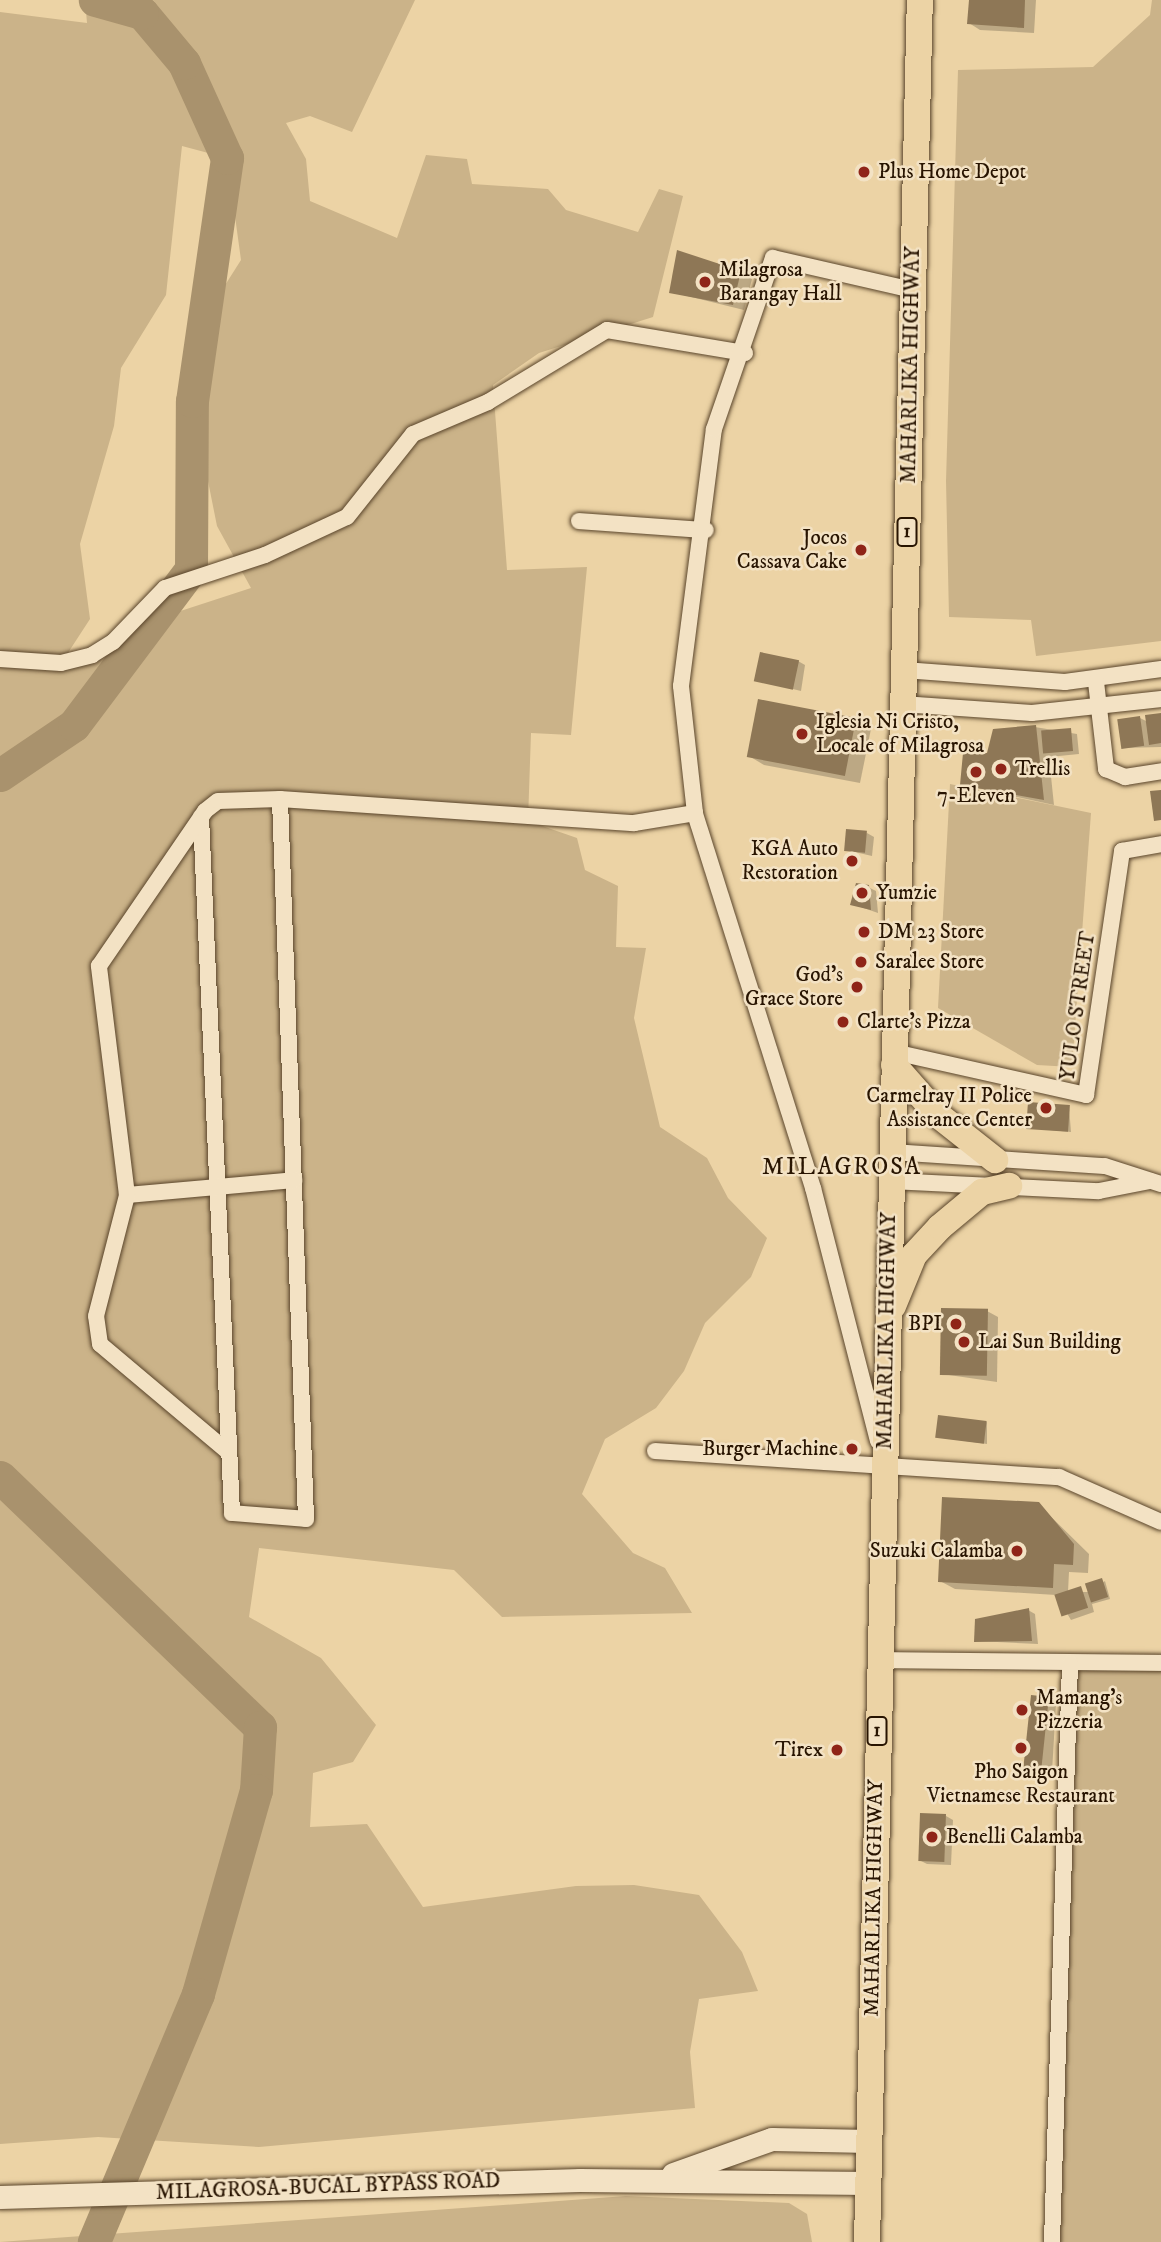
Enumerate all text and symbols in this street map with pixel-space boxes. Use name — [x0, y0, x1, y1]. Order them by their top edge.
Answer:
place label: Plus Home Depot — [878, 159, 1026, 185]
marker: Plus Home Depot — [856, 164, 872, 180]
street label: MAHARLIKA HIGHWAY — [896, 246, 926, 484]
place label: Milagrosa Barangay Hall — [719, 257, 842, 307]
marker: Milagrosa Barangay Hall — [697, 274, 713, 290]
road number: 1 — [897, 516, 918, 548]
place label: Jocos Cassava Cake — [737, 525, 847, 575]
marker: Jocos Cassava Cake — [853, 542, 869, 558]
place label: Iglesia Ni Cristo, Locale of Milagrosa — [816, 709, 984, 759]
marker: Iglesia Ni Cristo, Locale of Milagrosa — [794, 726, 810, 742]
place label: Trellis — [1015, 756, 1070, 782]
marker: Trellis — [993, 761, 1009, 777]
marker: 7-Eleven — [968, 764, 984, 780]
place label: 7-Eleven — [937, 783, 1015, 809]
place label: KGA Auto Restoration — [742, 836, 838, 886]
marker: KGA Auto Restoration — [844, 853, 860, 869]
place label: Yumzie — [876, 880, 937, 906]
marker: Yumzie — [854, 885, 870, 901]
place label: DM 23 Store — [878, 919, 984, 945]
marker: DM 23 Store — [856, 924, 872, 940]
street label: YULO STREET — [1055, 930, 1101, 1082]
place label: Saralee Store — [875, 949, 984, 975]
marker: Saralee Store — [853, 954, 869, 970]
place label: God's Grace Store — [745, 962, 843, 1012]
marker: God's Grace Store — [849, 979, 865, 995]
place label: Clarte's Pizza — [857, 1009, 971, 1035]
marker: Clarte's Pizza — [835, 1014, 851, 1030]
place label: Carmelray II Police Assistance Center — [866, 1083, 1032, 1133]
marker: Carmelray II Police Assistance Center — [1038, 1100, 1054, 1116]
district label: MILAGROSA — [763, 1154, 921, 1182]
street label: MAHARLIKA HIGHWAY — [872, 1212, 902, 1450]
place label: BPI — [908, 1311, 942, 1337]
marker: BPI — [948, 1316, 964, 1332]
place label: Lai Sun Building — [978, 1329, 1121, 1355]
marker: Lai Sun Building — [956, 1334, 972, 1350]
place label: Burger Machine — [702, 1436, 838, 1462]
marker: Burger Machine — [844, 1441, 860, 1457]
place label: Suzuki Calamba — [870, 1538, 1003, 1564]
marker: Suzuki Calamba — [1009, 1543, 1025, 1559]
place label: Mamang's Pizzeria — [1036, 1685, 1122, 1735]
marker: Mamang's Pizzeria — [1014, 1702, 1030, 1718]
road number: 1 — [866, 1716, 888, 1746]
place label: Tirex — [775, 1737, 823, 1763]
marker: Pho Saigon Vietnamese Restaurant — [1013, 1740, 1029, 1756]
marker: Tirex — [829, 1742, 845, 1758]
place label: Pho Saigon Vietnamese Restaurant — [927, 1759, 1115, 1809]
street label: MAHARLIKA HIGHWAY — [859, 1779, 889, 2017]
place label: Benelli Calamba — [946, 1824, 1083, 1850]
marker: Benelli Calamba — [924, 1829, 940, 1845]
street label: MILAGROSA-BUCAL BYPASS ROAD — [155, 2168, 501, 2206]

